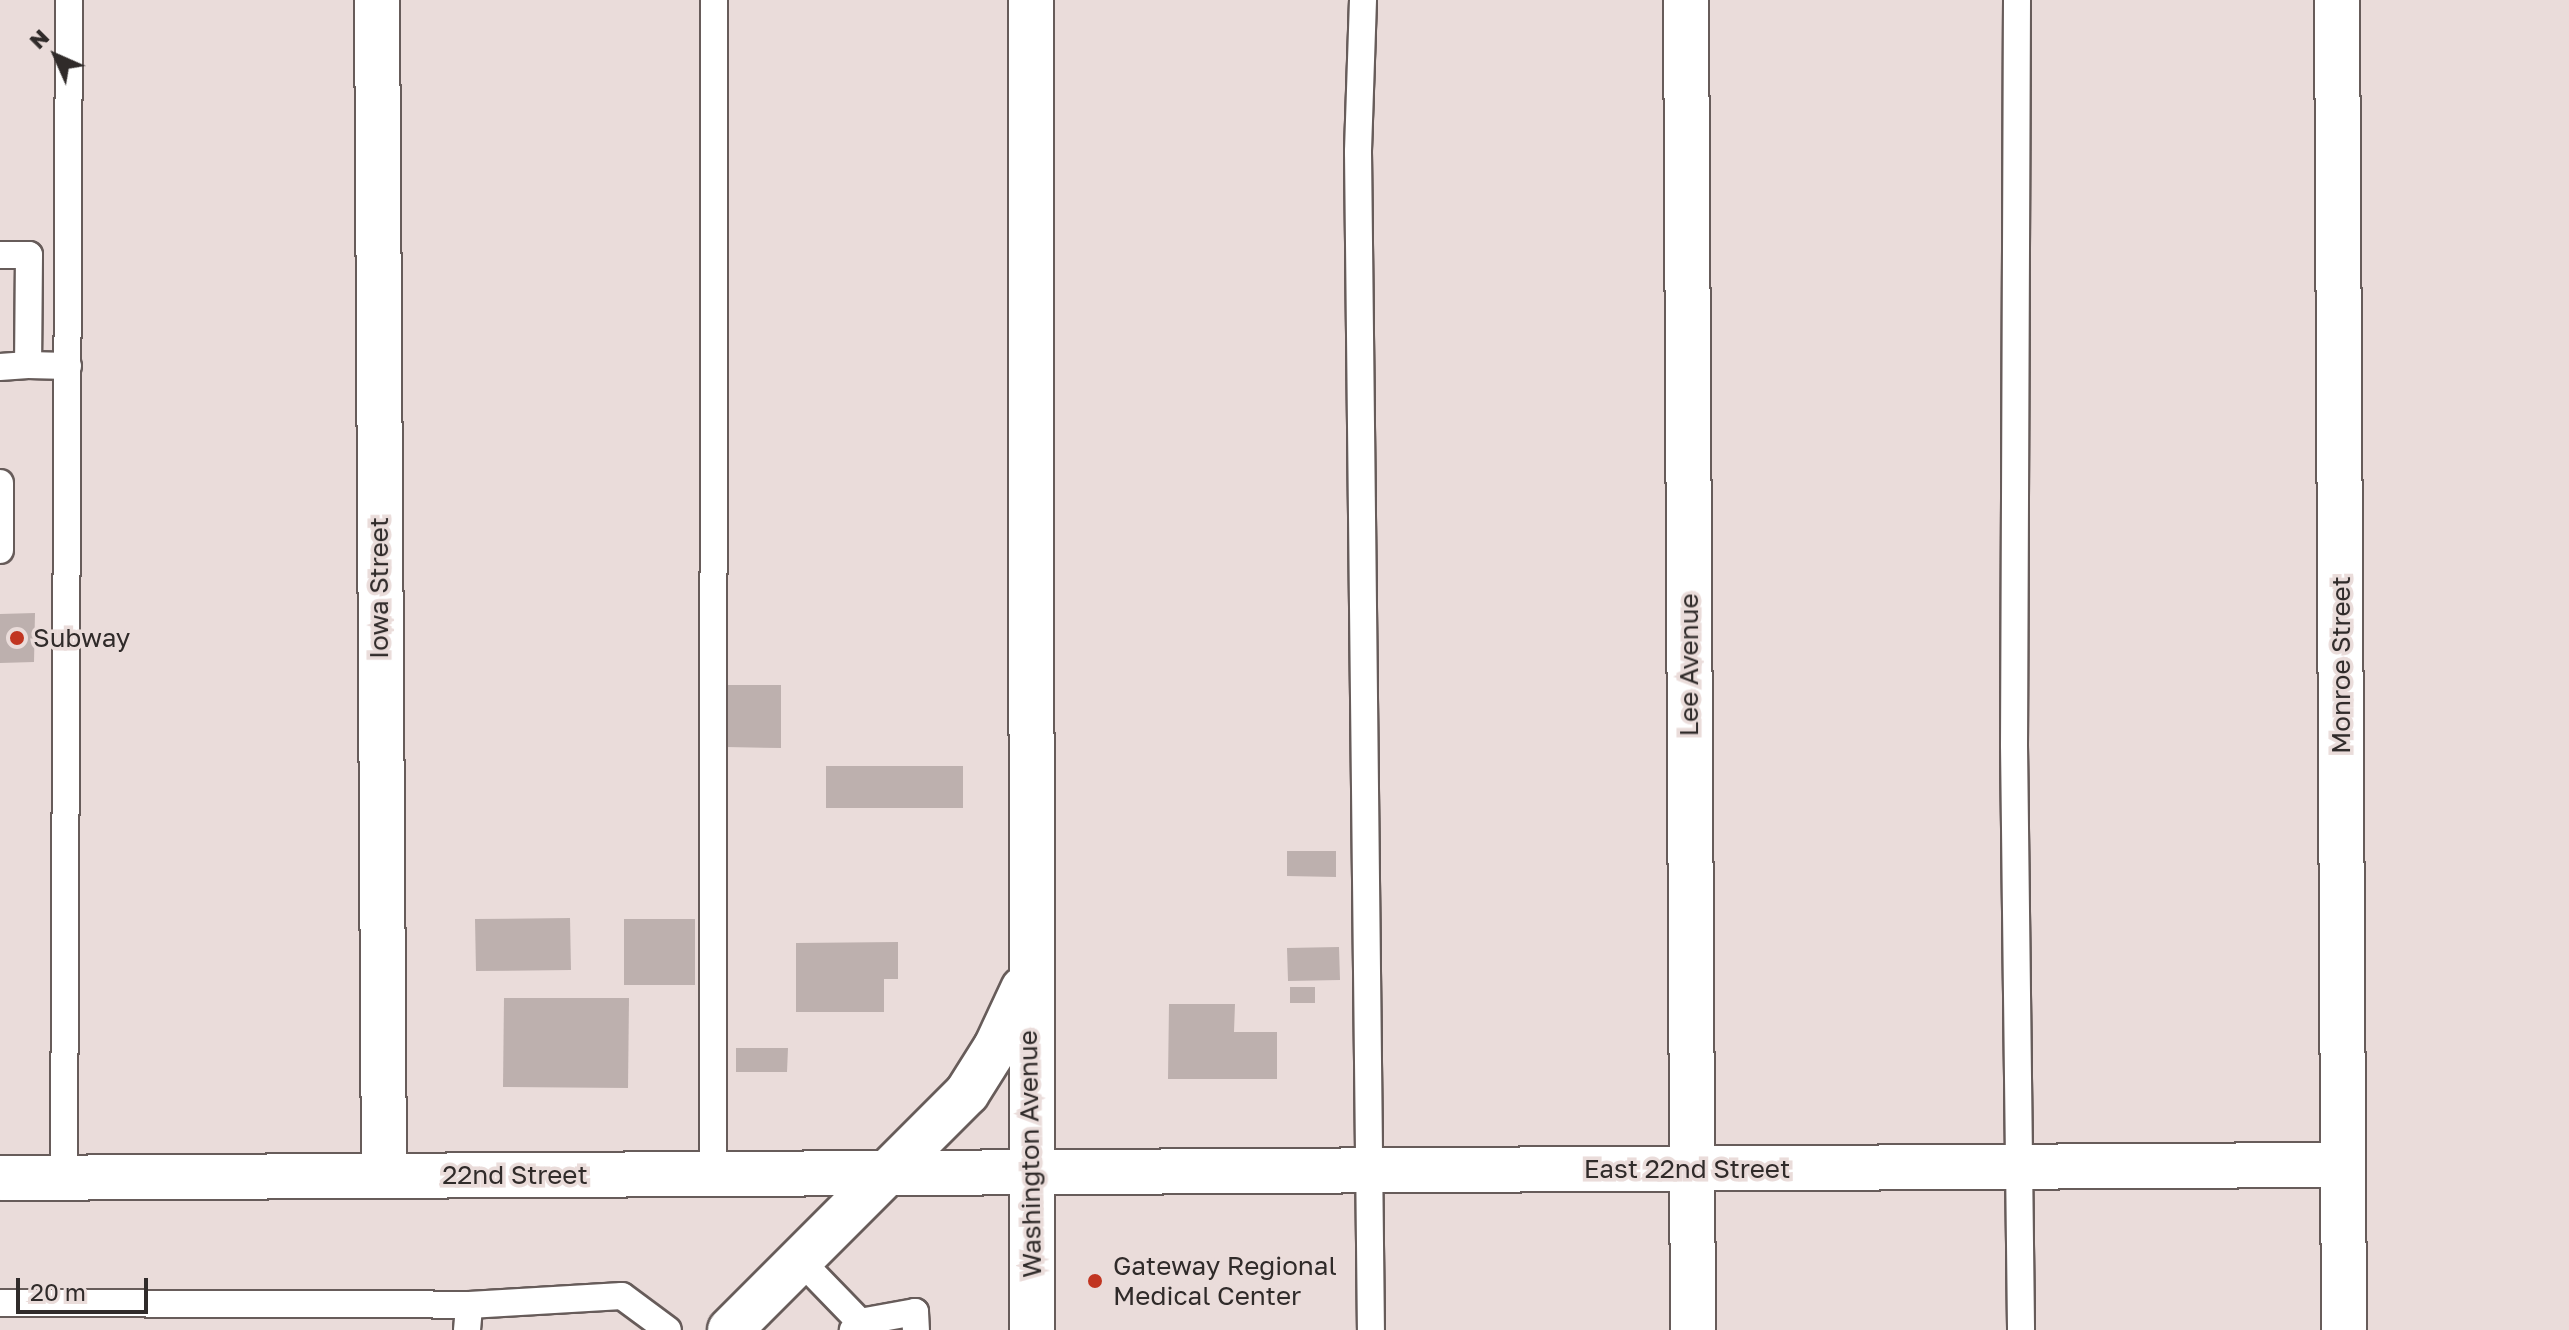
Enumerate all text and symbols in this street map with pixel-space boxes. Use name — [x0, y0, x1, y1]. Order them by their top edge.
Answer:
north arrow — [16, 16, 96, 96]
text: N — [23, 23, 54, 54]
street label: Iowa Street — [363, 517, 395, 659]
street label: Monroe Street — [2325, 576, 2357, 754]
street label: Lee Avenue — [1673, 594, 1705, 736]
place label: Subway — [33, 622, 130, 654]
marker: Subway — [8, 629, 26, 647]
street label: Washington Avenue — [1012, 1030, 1048, 1278]
street label: East 22nd Street — [1584, 1153, 1790, 1185]
street label: 22nd Street — [442, 1159, 588, 1191]
place label: Gateway Regional Medical Center — [1113, 1250, 1337, 1312]
scale bar — [20, 1262, 152, 1312]
marker: Gateway Regional Medical Center — [1084, 1270, 1106, 1292]
text: 20 m — [30, 1277, 86, 1306]

